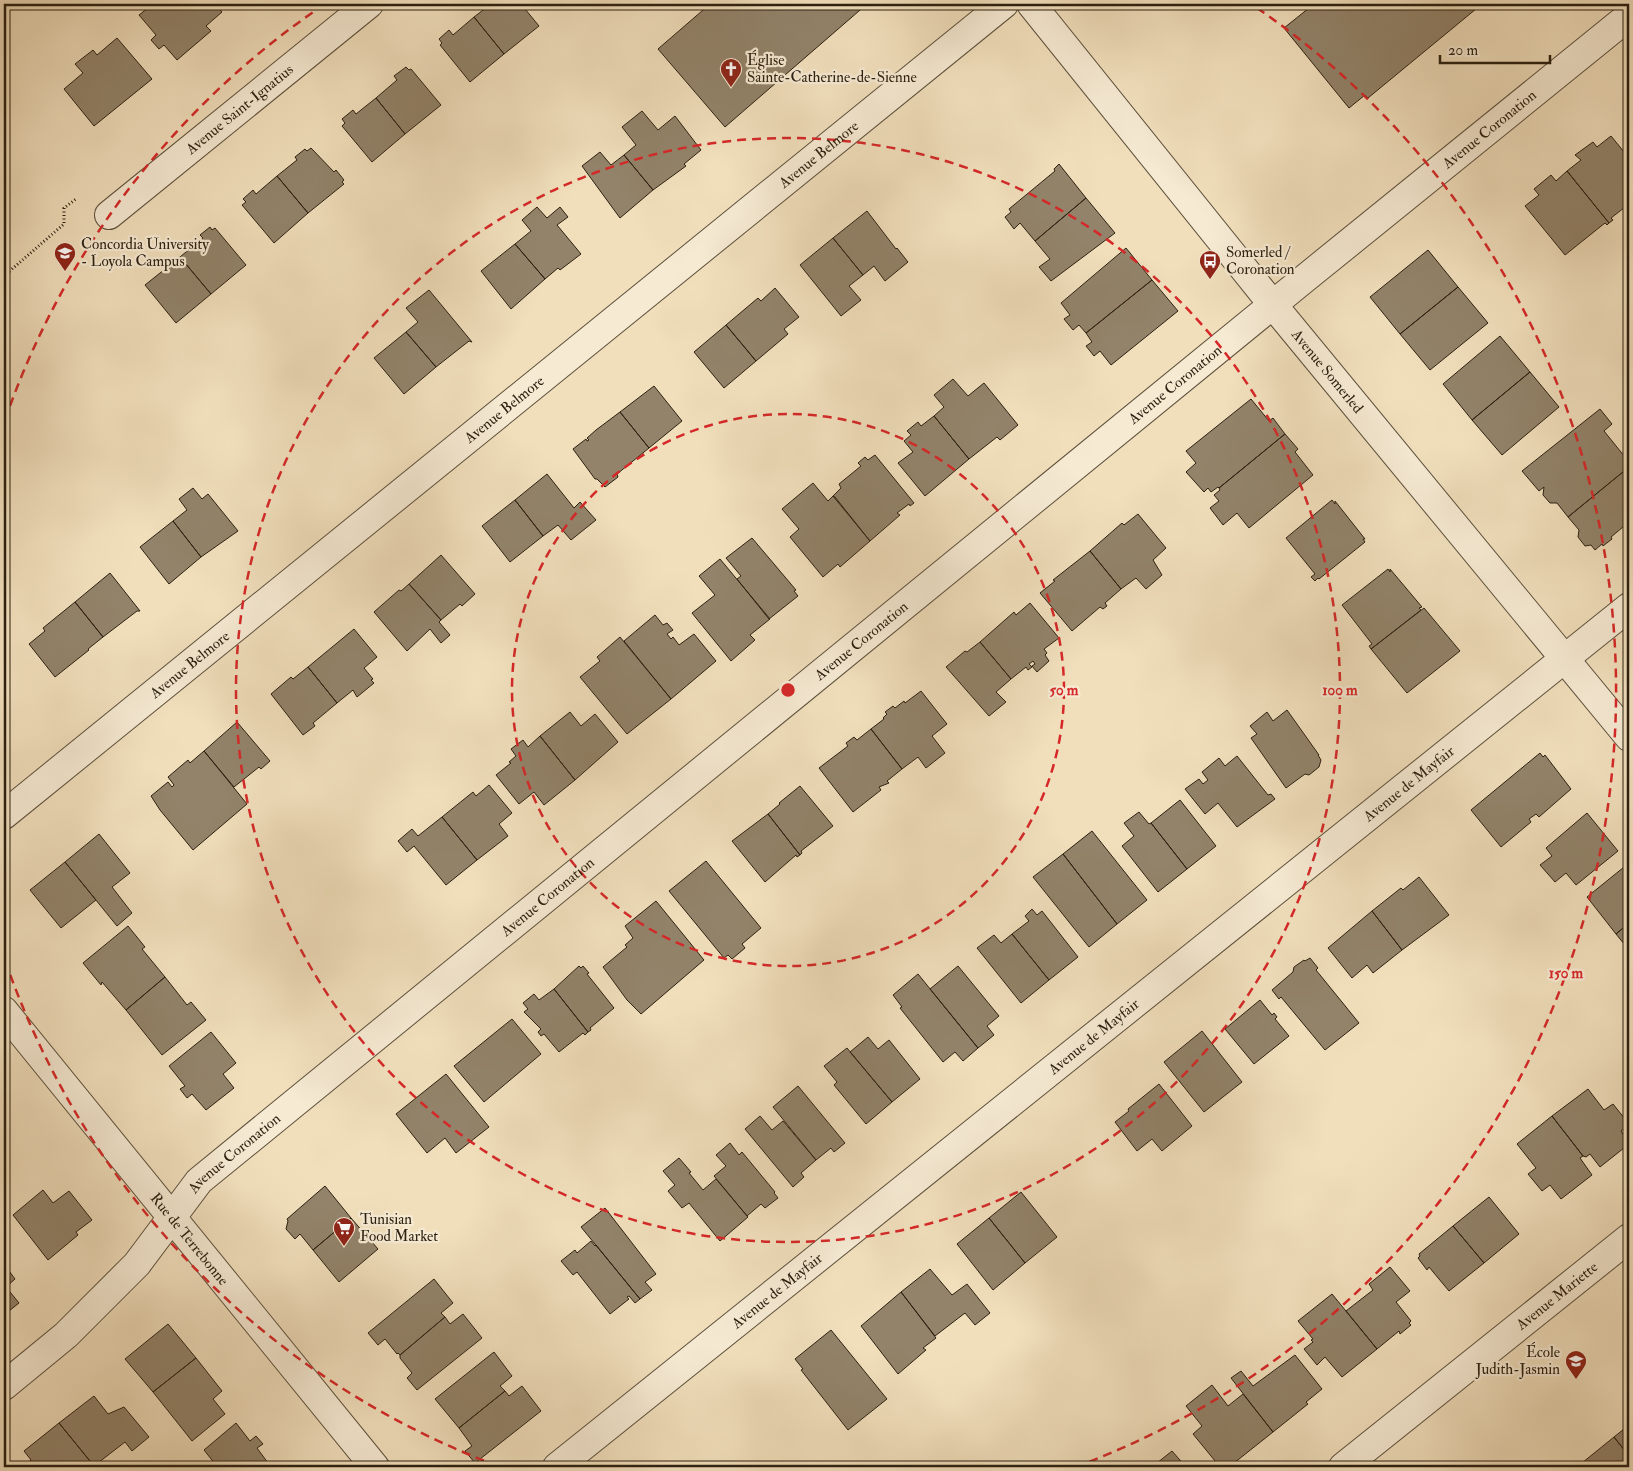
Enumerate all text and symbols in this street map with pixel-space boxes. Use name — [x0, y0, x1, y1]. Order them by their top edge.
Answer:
scale bar — [1440, 32, 1550, 64]
text: 20 m — [1448, 41, 1478, 60]
place label: Église Sainte-Catherine-de-Sienne — [747, 49, 917, 87]
church icon: Église Sainte-Catherine-de-Sienne — [719, 57, 743, 88]
street label: Avenue Saint-Ignatius — [181, 60, 297, 159]
street label: Avenue Coronation — [1438, 85, 1540, 173]
street label: Avenue Belmore — [774, 116, 863, 193]
place label: Concordia University - Loyola Campus — [81, 235, 209, 272]
school or university icon: Concordia University - Loyola Campus — [53, 241, 77, 272]
place label: Somerled / Coronation — [1226, 243, 1295, 279]
bus stop icon: Somerled / Coronation — [1198, 249, 1222, 280]
street label: Avenue Somerled — [1287, 325, 1368, 417]
street label: Avenue Coronation — [1123, 341, 1226, 429]
street label: Avenue Belmore — [460, 371, 548, 448]
street label: Avenue Coronation — [810, 597, 912, 685]
street label: Avenue Belmore — [145, 626, 233, 703]
centre of rings — [779, 681, 797, 699]
text: 50 m — [1050, 681, 1079, 700]
text: 100 m — [1322, 681, 1358, 700]
street label: Avenue de Mayfair — [1359, 741, 1458, 826]
street label: Avenue Coronation — [496, 853, 598, 941]
text: 150 m — [1549, 964, 1583, 983]
street label: Avenue de Mayfair — [1044, 994, 1143, 1079]
street label: Avenue Coronation — [183, 1109, 285, 1198]
street label: Rue de Terrebonne — [146, 1189, 233, 1289]
place label: Tunisian Food Market — [360, 1210, 438, 1246]
supermarket icon: Tunisian Food Market — [332, 1216, 356, 1247]
street label: Avenue de Mayfair — [727, 1248, 827, 1333]
street label: Avenue Mariette — [1511, 1257, 1601, 1335]
place label: École Judith-Jasmin — [1475, 1341, 1560, 1380]
school or university icon: École Judith-Jasmin — [1564, 1349, 1588, 1380]

